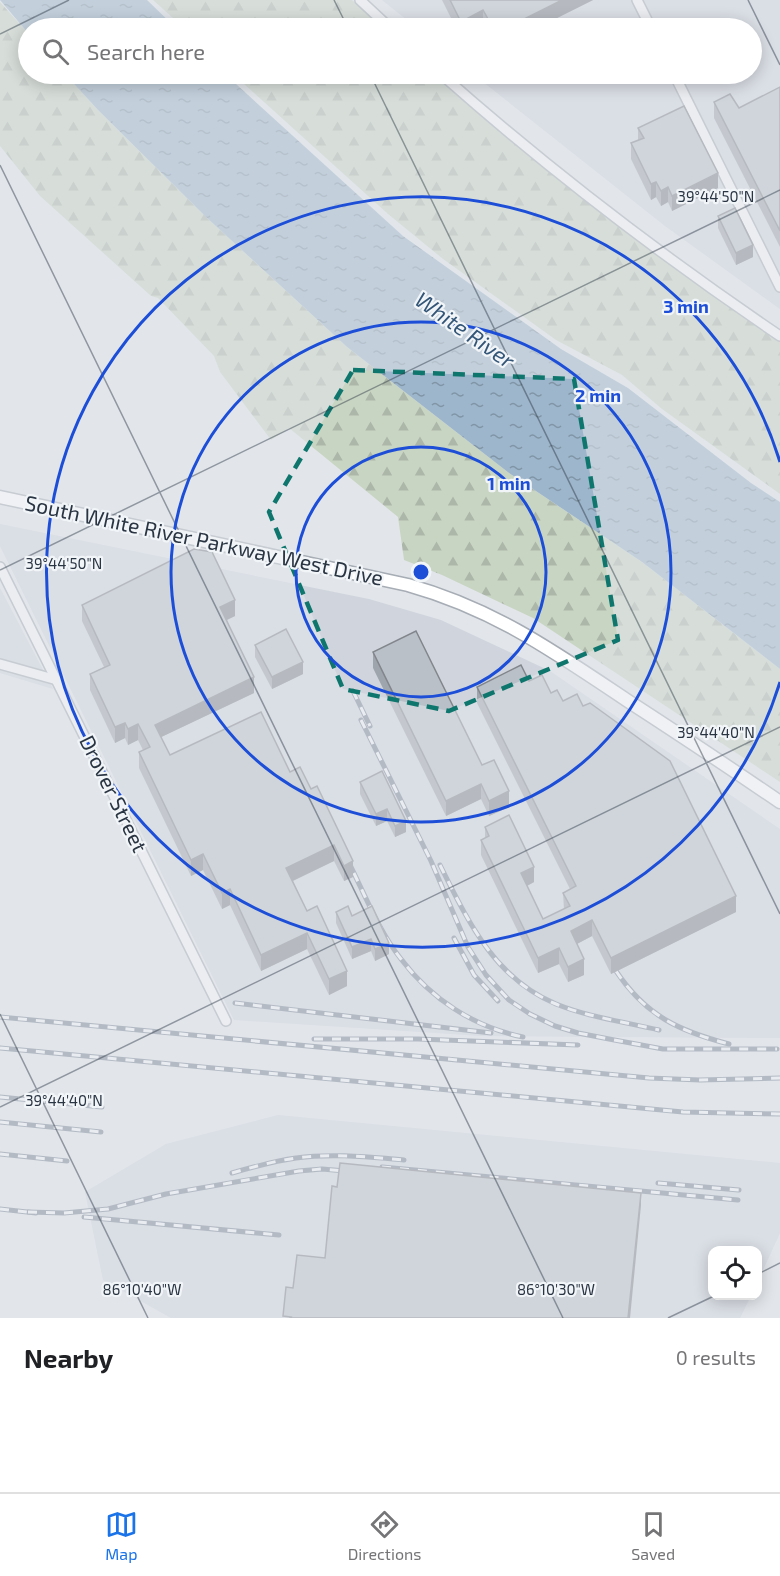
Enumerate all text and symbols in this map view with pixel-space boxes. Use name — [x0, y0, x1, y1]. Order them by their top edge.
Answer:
search box — [18, 18, 762, 84]
icon: search — [39, 35, 72, 68]
text: Search here — [87, 38, 205, 64]
text: 39°44'50"N — [678, 187, 754, 205]
water label: White River — [411, 286, 521, 374]
text: 3 min — [663, 295, 709, 317]
text: 2 min — [575, 384, 621, 406]
text: 1 min — [487, 472, 531, 494]
street label: South White River Parkway West Drive — [23, 489, 386, 590]
text: 39°44'50"N — [26, 554, 102, 572]
centre of rings — [411, 562, 431, 582]
text: 39°44'40"N — [677, 723, 755, 741]
street label: Drover Street — [75, 731, 153, 856]
text: 39°44'40"N — [25, 1091, 103, 1109]
map controls — [708, 1246, 762, 1300]
button: locate — [708, 1246, 762, 1300]
text: 86°10'40"W — [103, 1280, 181, 1298]
text: 86°10'30"W — [517, 1280, 595, 1298]
text: Nearby — [24, 1342, 113, 1373]
text: 0 results — [676, 1345, 756, 1369]
tab: Map — [105, 1508, 138, 1563]
tab: Directions — [348, 1508, 421, 1563]
tab: Saved — [631, 1508, 675, 1563]

